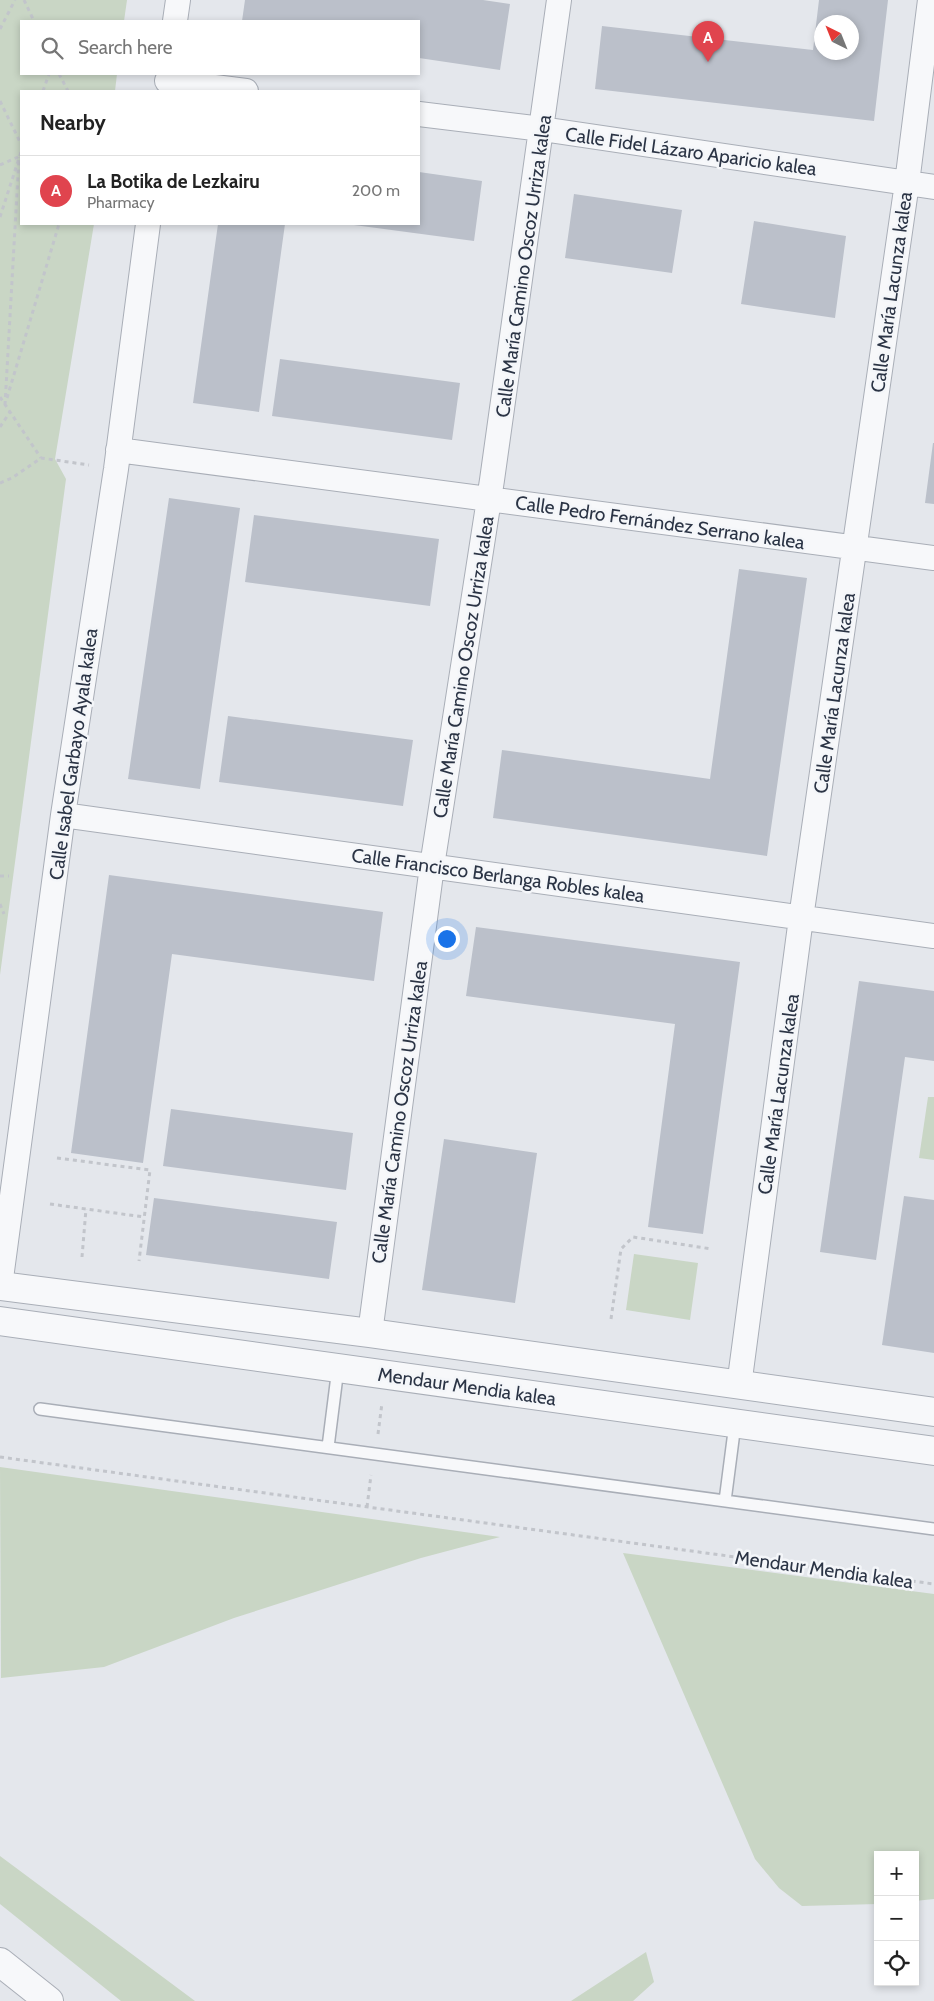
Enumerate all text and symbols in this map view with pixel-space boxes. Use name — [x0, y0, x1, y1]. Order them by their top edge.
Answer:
north arrow — [814, 15, 859, 60]
search box — [20, 20, 420, 75]
pin: A — [692, 21, 724, 62]
icon: search — [38, 34, 66, 62]
text: Search here — [78, 36, 172, 59]
text: Nearby — [40, 110, 106, 135]
street label: Calle María Camino Oscoz Urriza kalea — [491, 113, 556, 419]
street label: Calle Fidel Lázaro Aparicio kalea — [564, 122, 818, 181]
text: La Botika de Lezkairu — [87, 170, 260, 193]
text: A — [51, 181, 61, 200]
text: 200 m — [352, 181, 400, 200]
street label: Calle María Lacunza kalea — [866, 190, 917, 394]
text: Pharmacy — [87, 193, 155, 212]
street label: Calle Pedro Fernández Serrano kalea — [514, 491, 806, 554]
street label: Calle María Camino Oscoz Urriza kalea — [428, 514, 499, 820]
street label: Calle María Lacunza kalea — [809, 591, 860, 795]
street label: Calle Isabel Garbayo Ayala kalea — [44, 627, 103, 881]
street label: Calle Francisco Berlanga Robles kalea — [350, 844, 646, 907]
your location — [434, 926, 460, 952]
street label: Calle María Camino Oscoz Urriza kalea — [367, 959, 432, 1265]
street label: Calle María Lacunza kalea — [753, 992, 804, 1196]
street label: Mendaur Mendia kalea — [376, 1363, 558, 1410]
street label: Mendaur Mendia kalea — [733, 1546, 915, 1593]
map controls — [874, 1851, 919, 1986]
button: + — [874, 1851, 919, 1896]
button: − — [874, 1896, 919, 1941]
button: locate — [874, 1941, 919, 1986]

